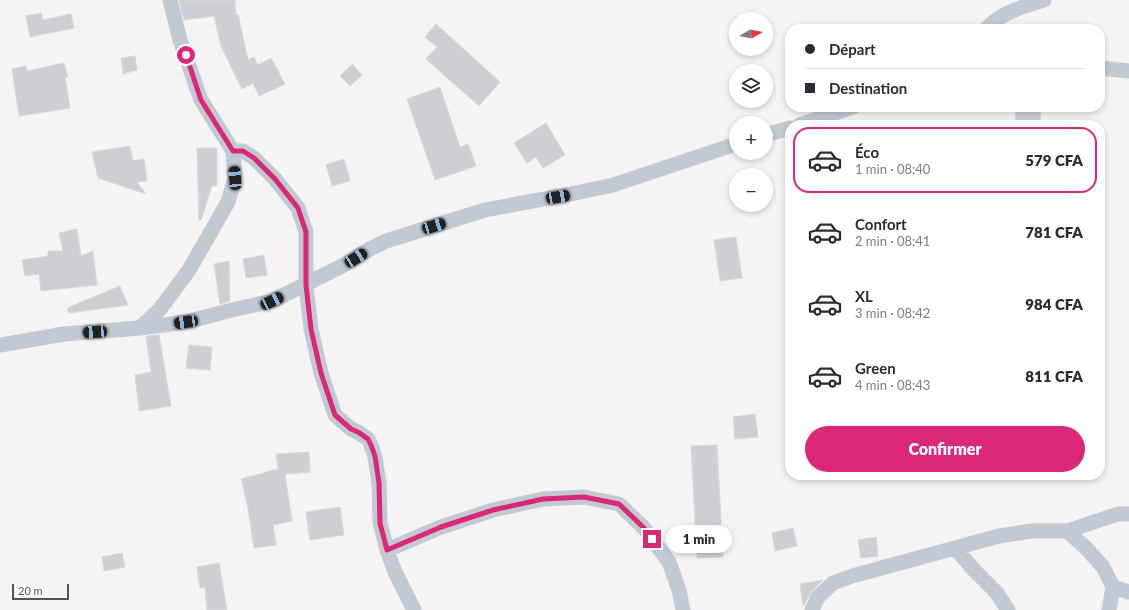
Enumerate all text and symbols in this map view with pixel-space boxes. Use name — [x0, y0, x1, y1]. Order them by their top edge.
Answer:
north arrow — [729, 12, 773, 56]
map controls — [729, 12, 773, 212]
text: Départ — [829, 40, 876, 58]
route start — [177, 46, 195, 64]
button: layers — [729, 64, 773, 108]
text: Destination — [829, 79, 907, 97]
button: + — [729, 116, 773, 160]
icon: car — [807, 142, 843, 178]
text: Éco — [855, 143, 879, 161]
text: 579 CFA — [1025, 151, 1083, 169]
text: 1 min · 08:40 — [855, 161, 930, 177]
car — [228, 166, 242, 190]
button: − — [729, 168, 773, 212]
car — [545, 189, 571, 205]
icon: car — [807, 214, 843, 250]
text: Confort — [855, 215, 907, 233]
car — [421, 217, 447, 235]
text: 781 CFA — [1025, 223, 1083, 241]
text: 2 min · 08:41 — [855, 233, 930, 249]
car — [343, 247, 369, 269]
icon: car — [807, 286, 843, 322]
text: XL — [855, 287, 873, 305]
car — [259, 290, 285, 312]
text: 984 CFA — [1025, 295, 1083, 313]
text: 3 min · 08:42 — [855, 305, 930, 321]
car — [173, 314, 199, 330]
car — [83, 325, 107, 339]
icon: car — [807, 358, 843, 394]
text: Green — [855, 359, 896, 377]
text: 811 CFA — [1025, 367, 1083, 385]
text: 4 min · 08:43 — [855, 377, 930, 393]
button: Confirmer — [805, 426, 1085, 472]
callout: 1 min — [666, 525, 732, 553]
route end — [643, 530, 661, 548]
text: 1 min — [683, 531, 715, 547]
scale bar — [12, 582, 69, 601]
text: 20 m — [18, 584, 43, 597]

